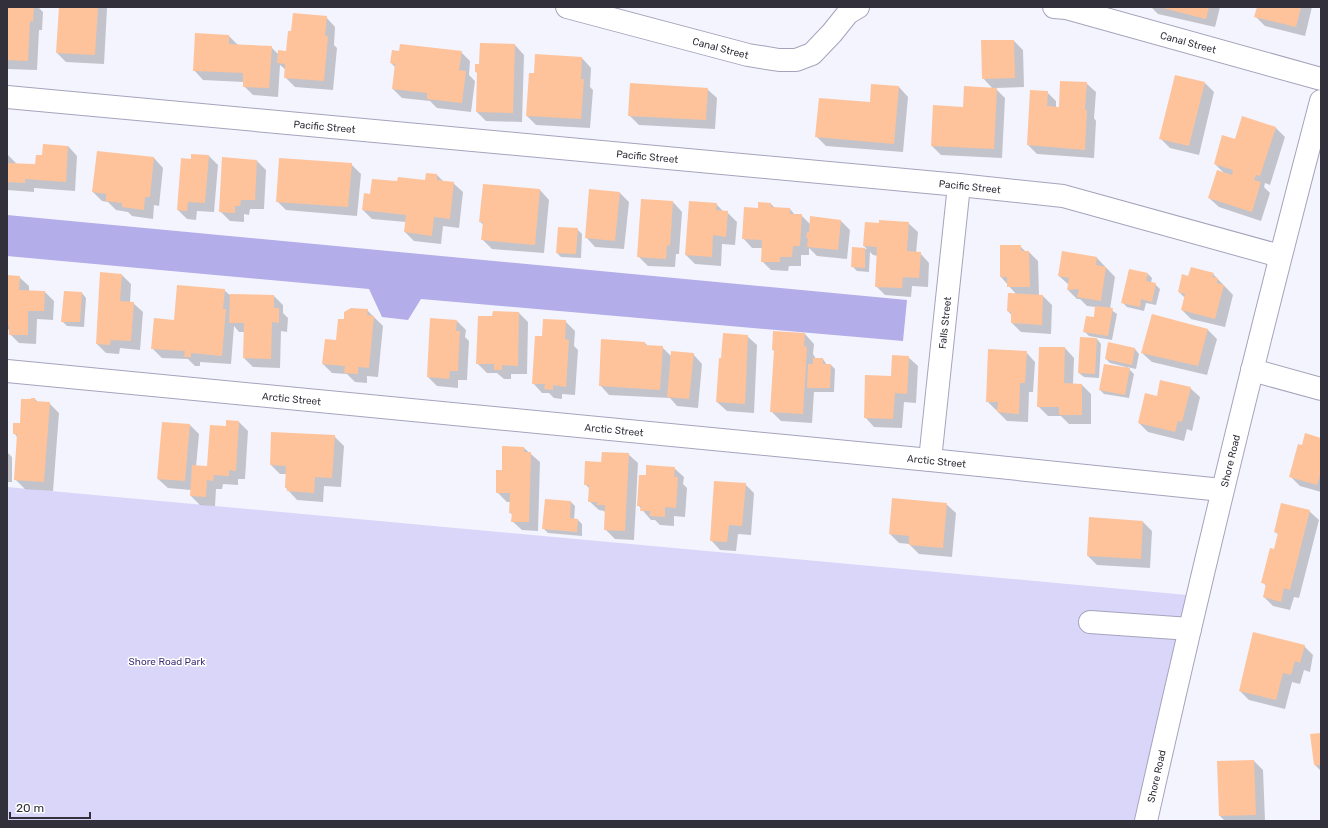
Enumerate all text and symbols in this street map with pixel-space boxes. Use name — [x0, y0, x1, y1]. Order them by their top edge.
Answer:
street label: Canal Street — [1159, 30, 1217, 57]
street label: Canal Street — [691, 36, 750, 62]
street label: Pacific Street — [293, 119, 356, 136]
street label: Pacific Street — [616, 148, 679, 166]
street label: Pacific Street — [938, 178, 1001, 196]
street label: Falls Street — [937, 296, 954, 350]
street label: Arctic Street — [262, 391, 322, 408]
street label: Arctic Street — [584, 422, 644, 439]
street label: Shore Road — [1219, 433, 1243, 488]
street label: Arctic Street — [907, 453, 967, 471]
park label: Shore Road Park — [129, 656, 206, 668]
street label: Shore Road — [1145, 749, 1169, 804]
scale bar — [10, 794, 90, 820]
text: 20 m — [16, 801, 44, 815]

